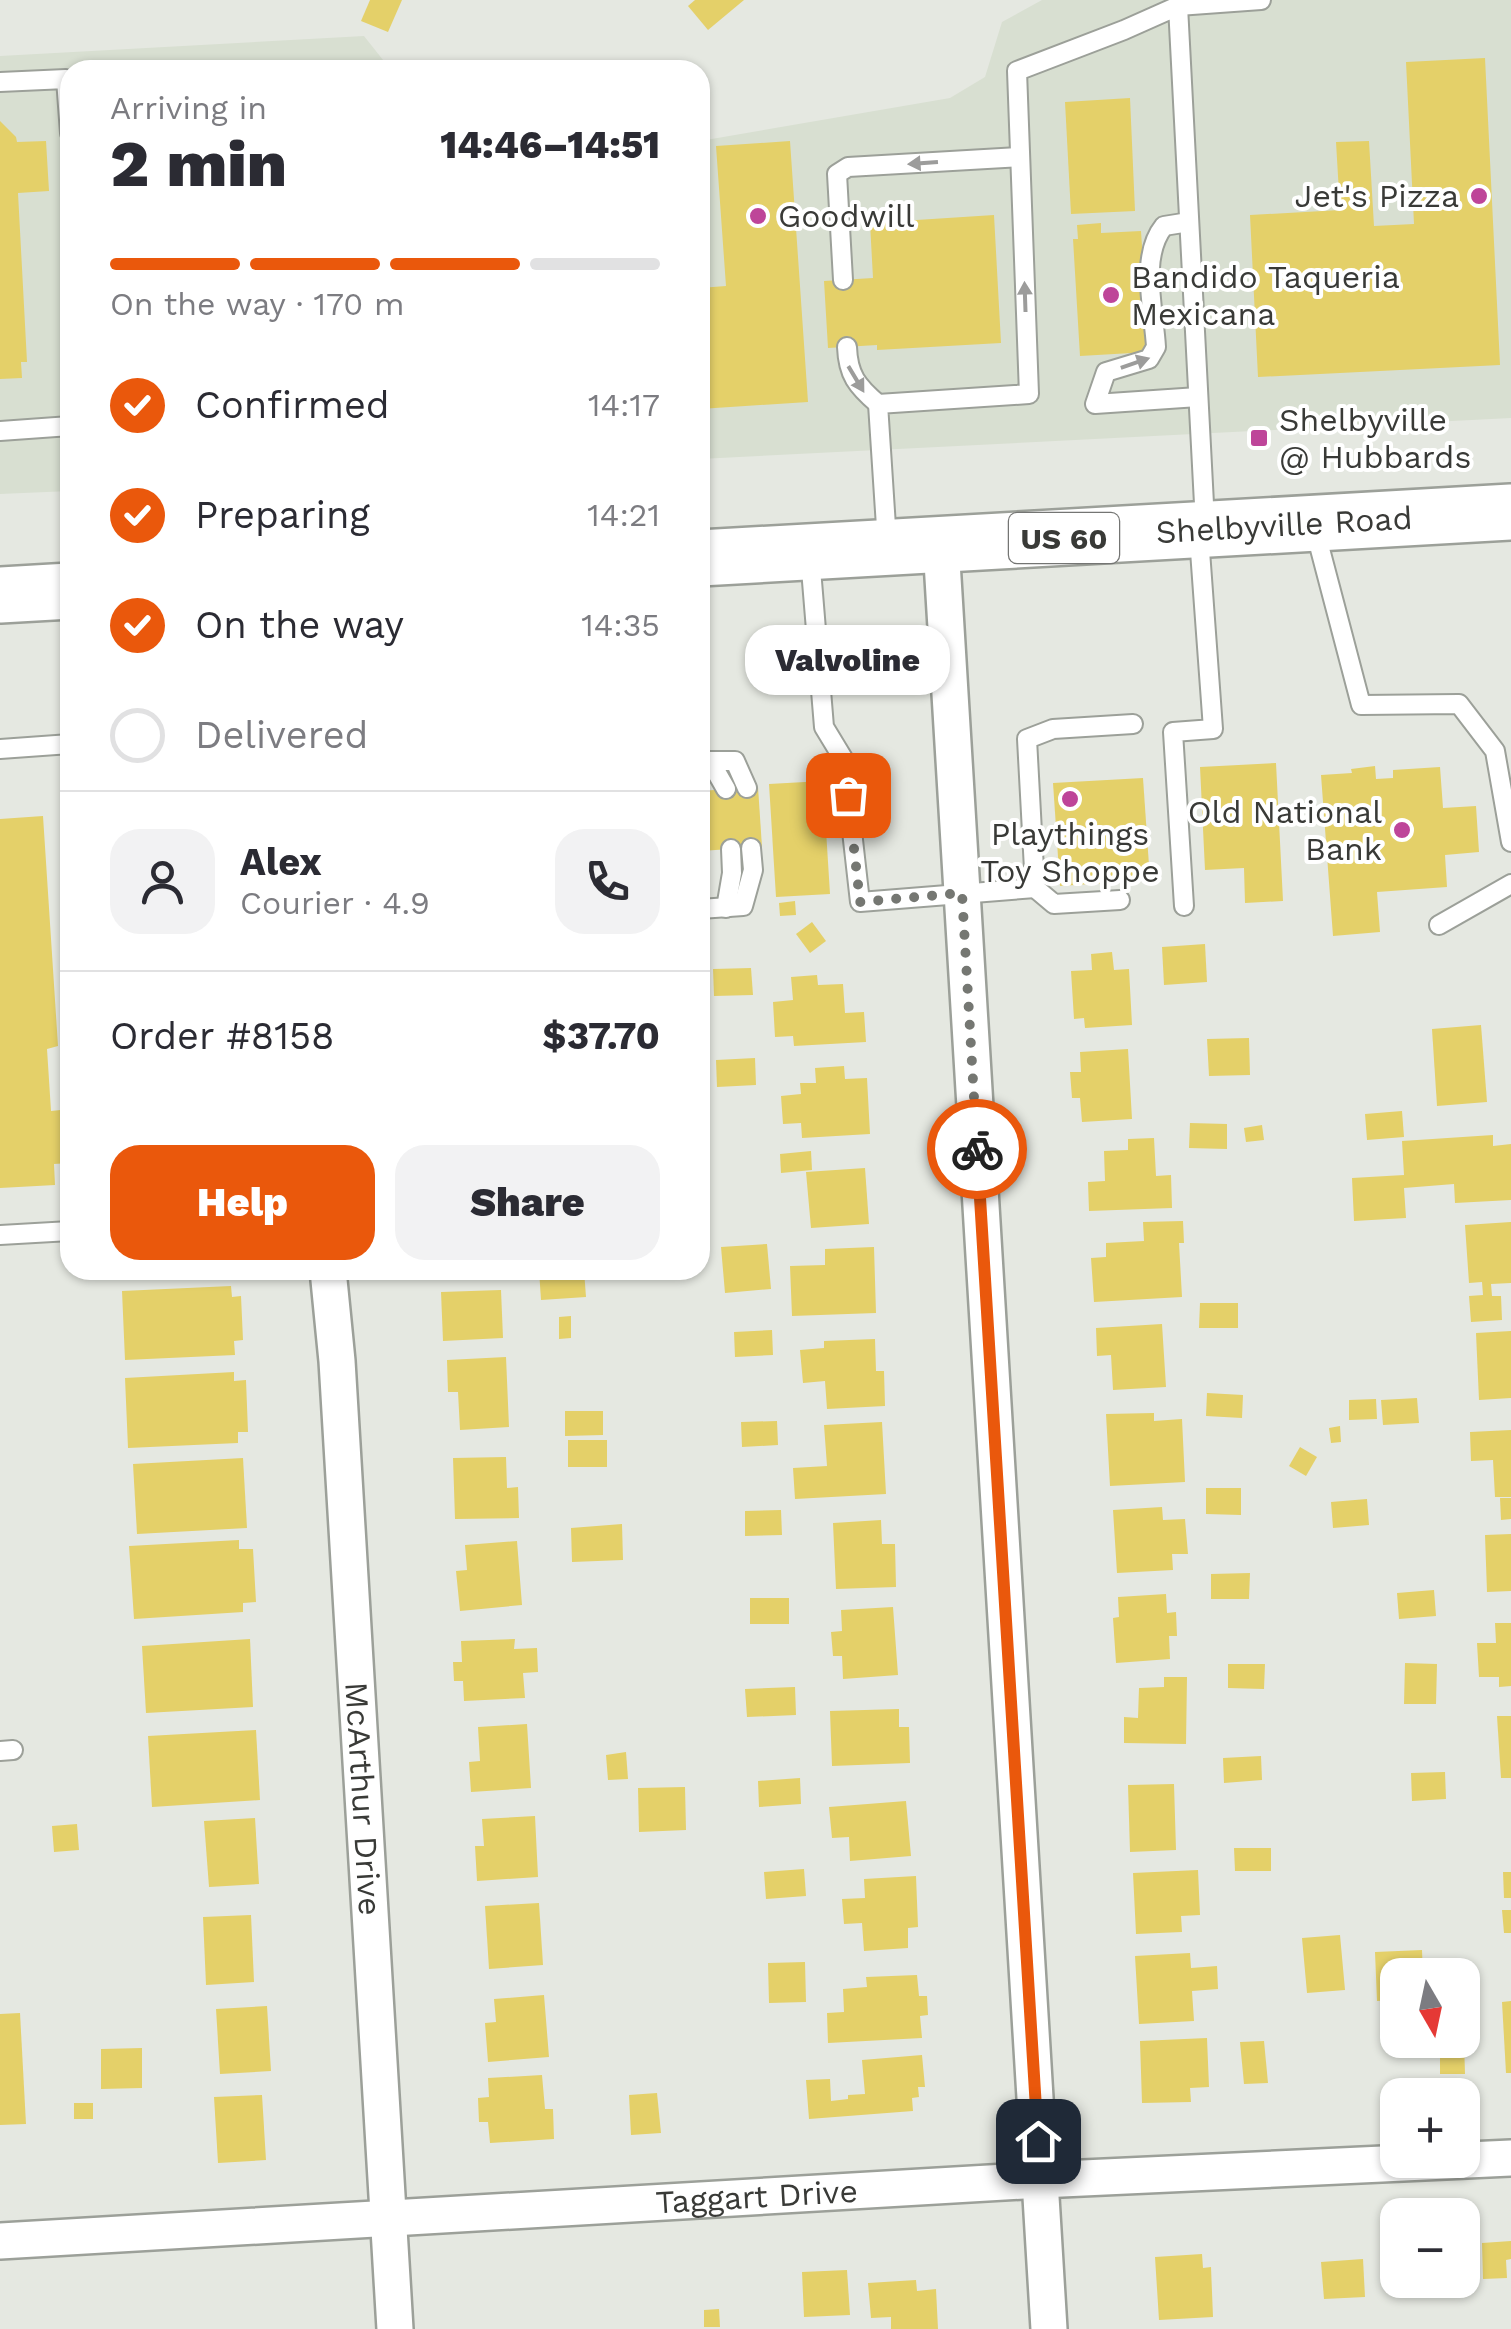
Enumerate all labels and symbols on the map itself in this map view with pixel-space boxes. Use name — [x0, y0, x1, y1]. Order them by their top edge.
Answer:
one-way arrow — [906, 155, 938, 171]
place label: Jet's Pizza — [1295, 177, 1459, 215]
marker: Jet's Pizza — [1468, 185, 1490, 207]
place label: Goodwill — [778, 197, 915, 235]
marker: Goodwill — [747, 205, 769, 227]
place label: Bandido Taqueria Mexicana — [1131, 258, 1400, 333]
one-way arrow — [1017, 280, 1033, 312]
marker: Bandido Taqueria Mexicana — [1100, 284, 1122, 306]
one-way arrow — [1120, 354, 1150, 369]
one-way arrow — [847, 365, 865, 393]
place label: Shelbyville @ Hubbards — [1279, 401, 1471, 476]
marker: Shelbyville @ Hubbards — [1248, 427, 1270, 449]
street label: Shelbyville Road — [1155, 499, 1413, 551]
road number: US 60 — [1009, 513, 1119, 563]
callout: Valvoline — [746, 625, 950, 695]
pin — [806, 753, 891, 838]
marker: Playthings Toy Shoppe — [1059, 788, 1081, 810]
place label: Old National Bank — [1188, 793, 1382, 868]
place label: Playthings Toy Shoppe — [980, 815, 1160, 890]
marker: Old National Bank — [1391, 819, 1413, 841]
courier — [927, 1099, 1027, 1199]
street label: McArthur Drive — [337, 1681, 389, 1917]
north arrow — [1380, 1958, 1480, 2058]
pin — [996, 2099, 1081, 2184]
street label: Taggart Drive — [655, 2172, 859, 2222]

